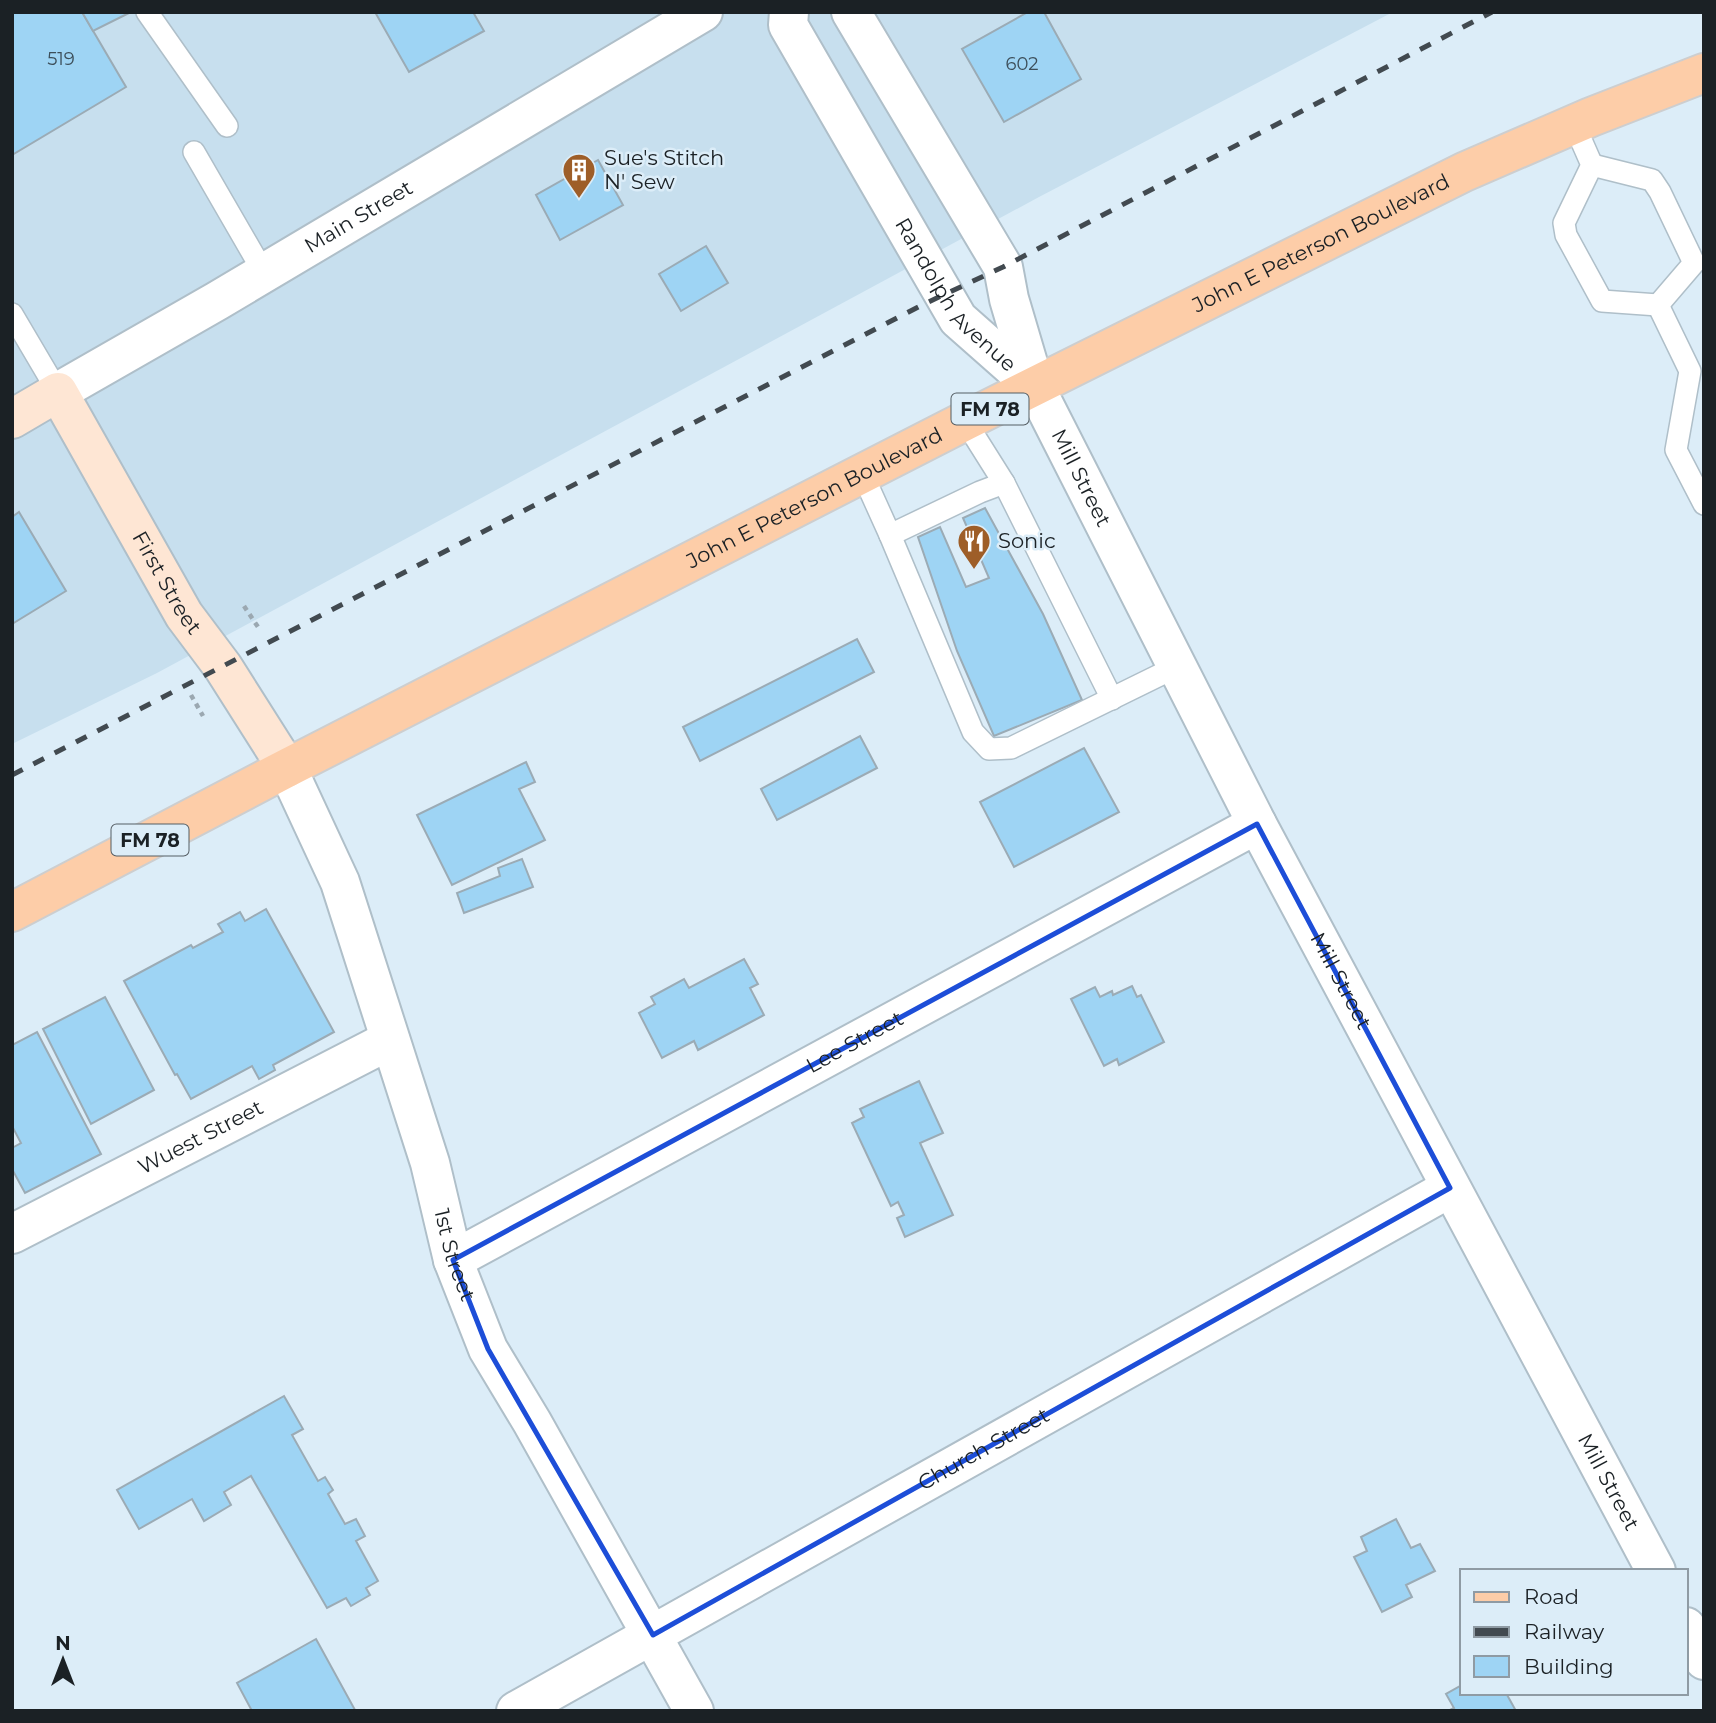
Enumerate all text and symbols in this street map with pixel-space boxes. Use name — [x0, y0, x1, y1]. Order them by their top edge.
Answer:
house number: 519 — [47, 48, 75, 70]
house number: 602 — [1005, 53, 1039, 75]
place label: Sue's Stitch N' Sew — [604, 145, 724, 194]
building icon: Sue's Stitch N' Sew — [560, 151, 598, 200]
street label: John E Peterson Boulevard — [1187, 168, 1454, 318]
street label: Main Street — [300, 175, 417, 258]
street label: Randolph Avenue — [890, 213, 1022, 377]
road number: FM 78 — [951, 394, 1028, 424]
street label: John E Peterson Boulevard — [681, 422, 946, 574]
street label: Mill Street — [1046, 425, 1117, 531]
restaurant icon: Sonic — [955, 522, 993, 571]
street label: First Street — [127, 527, 207, 639]
place label: Sonic — [998, 528, 1056, 553]
road number: FM 78 — [111, 824, 188, 856]
street label: Mill Street — [1305, 928, 1377, 1033]
street label: Lee Street — [802, 1005, 907, 1078]
street label: Wuest Street — [134, 1094, 267, 1179]
street label: 1st Street — [429, 1206, 481, 1305]
street label: Church Street — [914, 1402, 1053, 1495]
street label: Mill Street — [1573, 1429, 1645, 1534]
legend — [1460, 1569, 1688, 1695]
text: Road — [1524, 1584, 1579, 1609]
text: Railway — [1524, 1619, 1605, 1644]
north arrow — [28, 1625, 98, 1695]
text: N — [55, 1632, 71, 1655]
text: Building — [1524, 1654, 1614, 1679]

